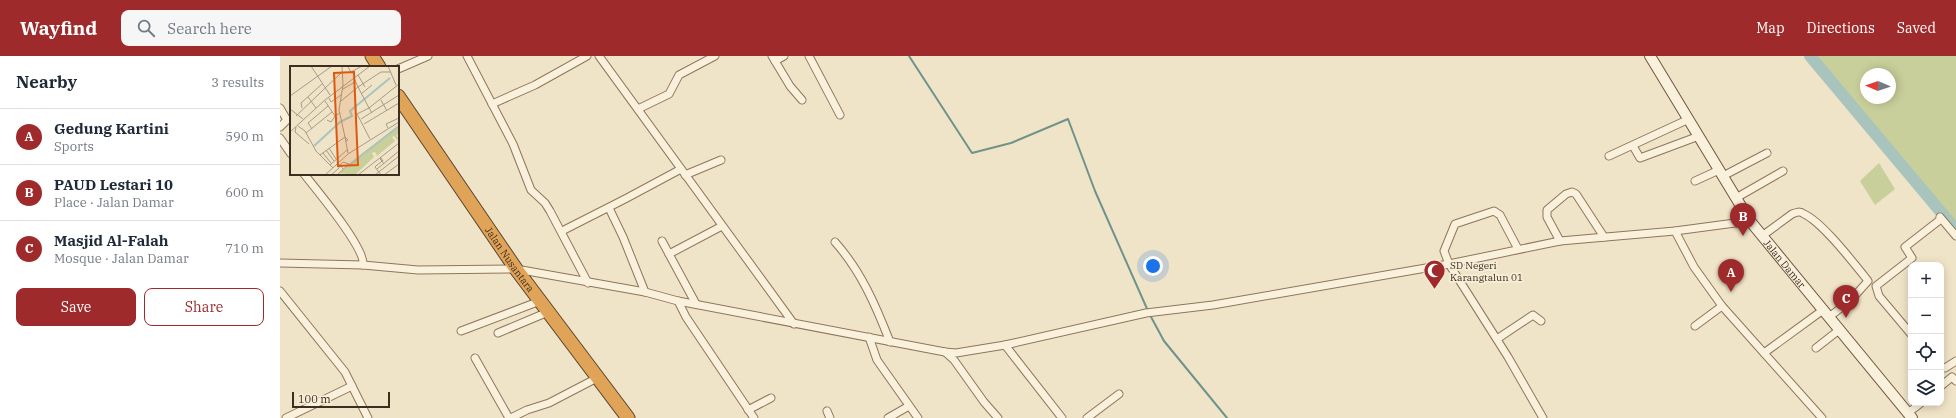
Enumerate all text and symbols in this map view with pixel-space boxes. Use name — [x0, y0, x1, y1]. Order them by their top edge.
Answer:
search box — [121, 10, 401, 46]
text: Wayfind — [20, 16, 97, 40]
icon: search — [135, 17, 157, 39]
text: Search here — [167, 19, 252, 38]
text: Map — [1756, 19, 1785, 37]
text: Directions — [1807, 19, 1875, 37]
text: Saved — [1897, 19, 1936, 37]
inset map — [290, 66, 399, 175]
north arrow — [1860, 68, 1896, 104]
text: Nearby — [16, 71, 77, 93]
text: 3 results — [211, 74, 264, 91]
text: Gedung Kartini — [54, 119, 169, 138]
text: A — [24, 128, 34, 145]
text: 590 m — [225, 128, 264, 145]
text: Sports — [54, 138, 94, 155]
text: PAUD Lestari 10 — [54, 175, 173, 194]
text: B — [24, 184, 34, 201]
text: 600 m — [225, 184, 264, 201]
text: Place · Jalan Damar — [54, 194, 174, 211]
pin: B — [1730, 203, 1756, 236]
street label: Jalan Nusantara — [483, 224, 538, 295]
text: Masjid Al-Falah — [54, 231, 169, 250]
street label: Jalan Damar — [1761, 237, 1809, 291]
text: C — [25, 240, 33, 257]
text: 710 m — [225, 240, 264, 257]
text: Mosque · Jalan Damar — [54, 250, 189, 267]
your location — [1143, 256, 1163, 276]
mosque icon: SD Negeri Karangtalun 01 — [1421, 258, 1447, 291]
place label: SD Negeri Karangtalun 01 — [1450, 259, 1523, 284]
pin: A — [1718, 259, 1744, 292]
map controls — [1908, 262, 1944, 406]
button: + — [1908, 262, 1944, 298]
pin: C — [1833, 285, 1859, 318]
button: Save — [16, 288, 136, 326]
button: Share — [144, 288, 264, 326]
button: − — [1908, 298, 1944, 334]
button: locate — [1908, 334, 1944, 370]
button: layers — [1908, 370, 1944, 406]
scale bar — [292, 390, 390, 409]
text: 100 m — [298, 392, 331, 406]

